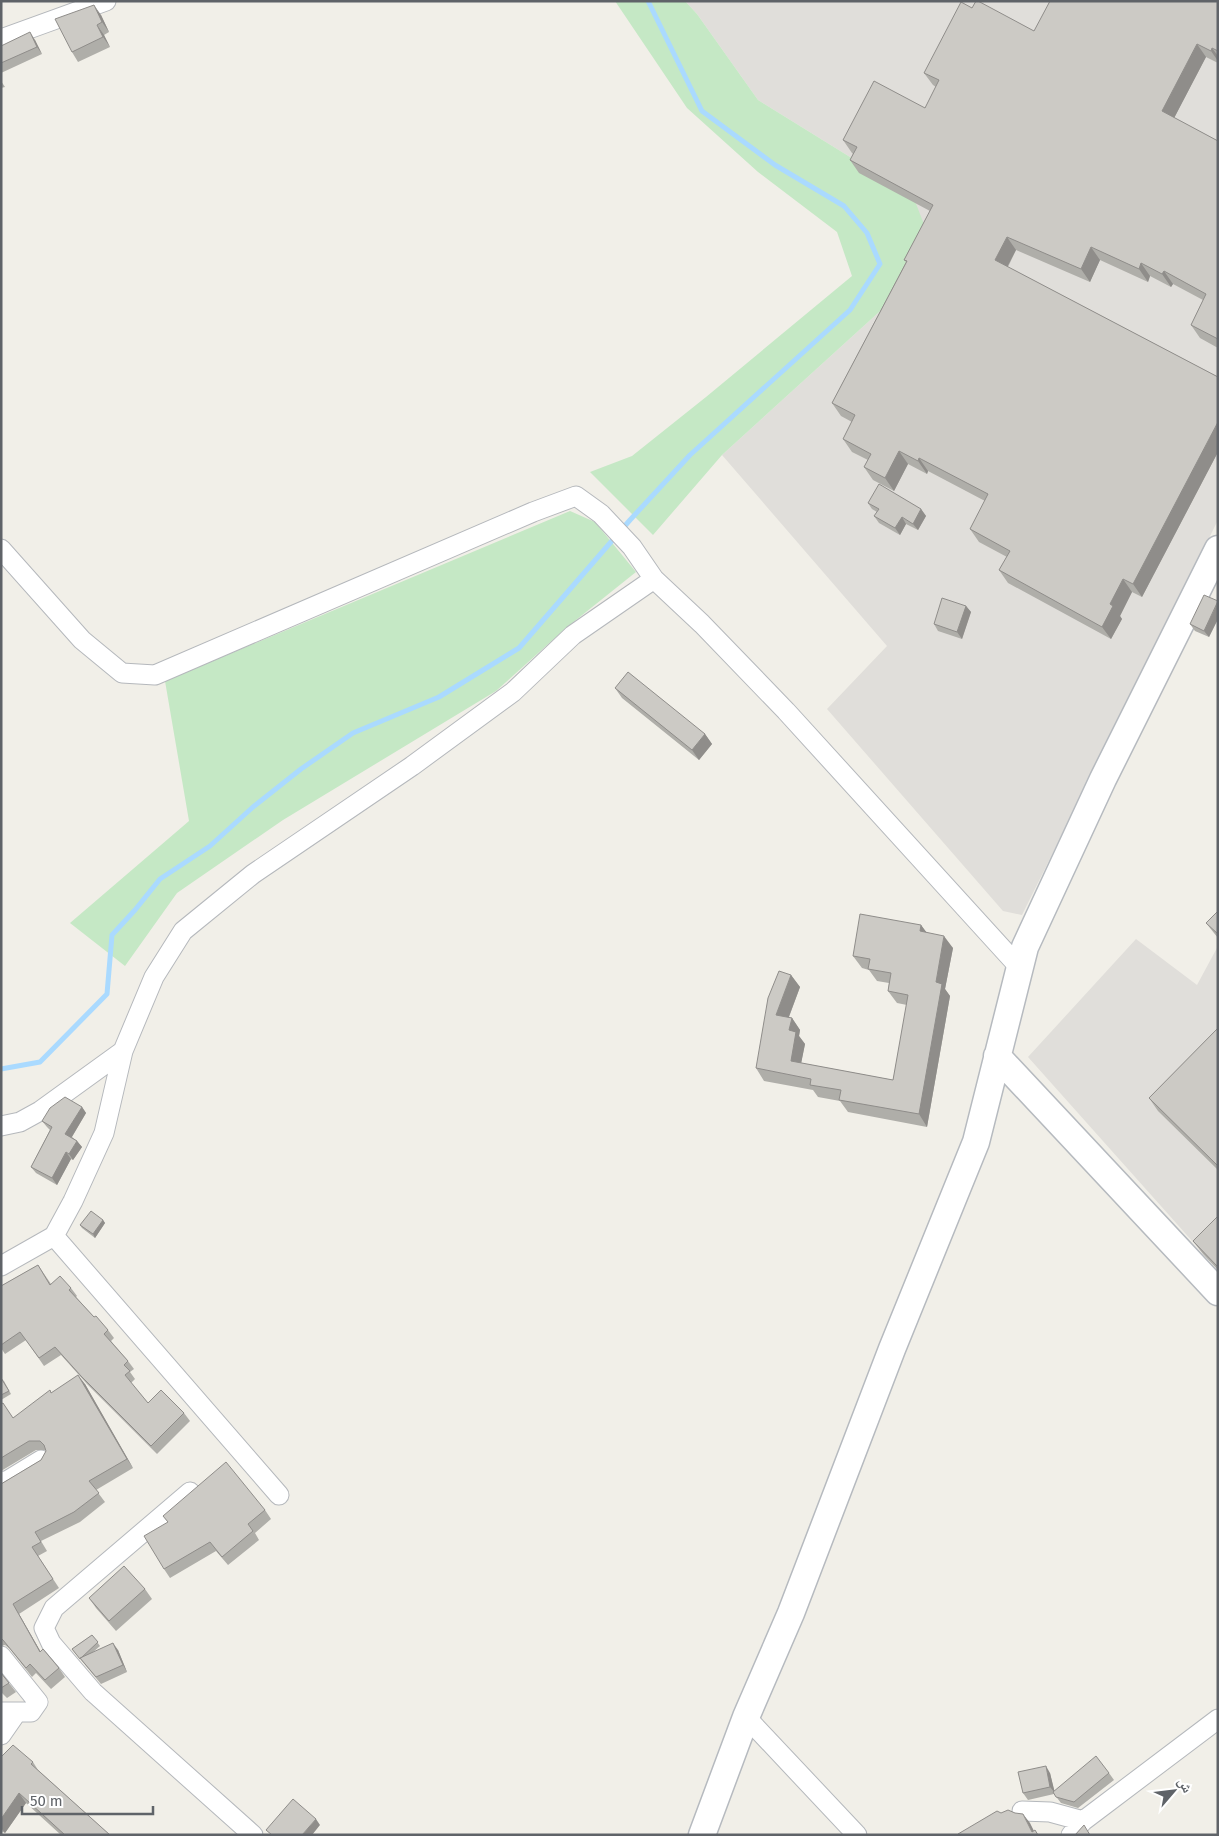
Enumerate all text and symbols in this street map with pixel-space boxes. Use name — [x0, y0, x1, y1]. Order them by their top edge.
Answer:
north arrow — [1149, 1766, 1199, 1816]
text: ش — [1174, 1775, 1196, 1796]
scale bar — [22, 1784, 154, 1816]
text: 50 m — [30, 1792, 63, 1810]

